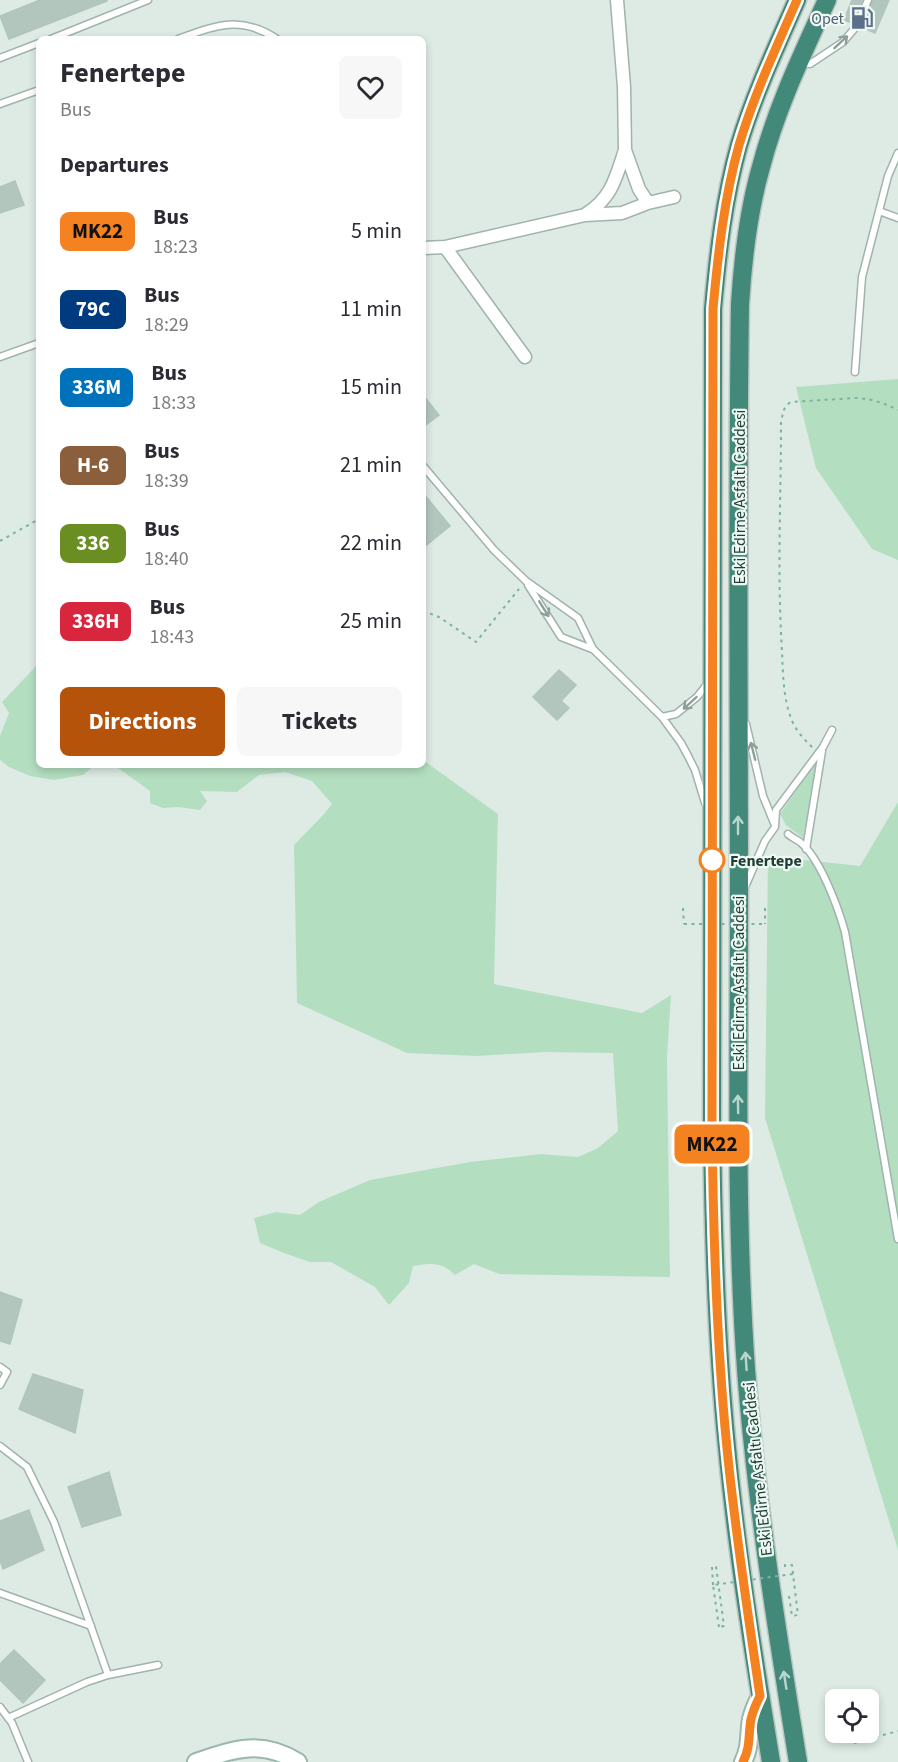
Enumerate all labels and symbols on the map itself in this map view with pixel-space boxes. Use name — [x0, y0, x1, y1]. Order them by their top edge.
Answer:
fuel station icon: Opet — [849, 5, 875, 31]
place label: Opet — [811, 8, 845, 30]
one-way arrow — [834, 35, 849, 49]
street label: Eski Edirne Asfaltı Caddesi — [729, 409, 751, 585]
one-way arrow — [538, 600, 550, 617]
one-way arrow — [683, 696, 698, 710]
one-way arrow — [746, 742, 758, 761]
one-way arrow — [733, 815, 744, 835]
marker: Fenertepe — [699, 847, 725, 873]
place label: Fenertepe — [730, 850, 802, 872]
street label: Eski Edirne Asfaltı Caddesi — [728, 895, 750, 1071]
one-way arrow — [732, 1094, 744, 1114]
line badge: MK22 — [670, 1124, 754, 1164]
one-way arrow — [740, 1352, 751, 1372]
street label: Eski Edirne Asfaltı Caddesi — [738, 1381, 778, 1557]
one-way arrow — [779, 1671, 790, 1690]

